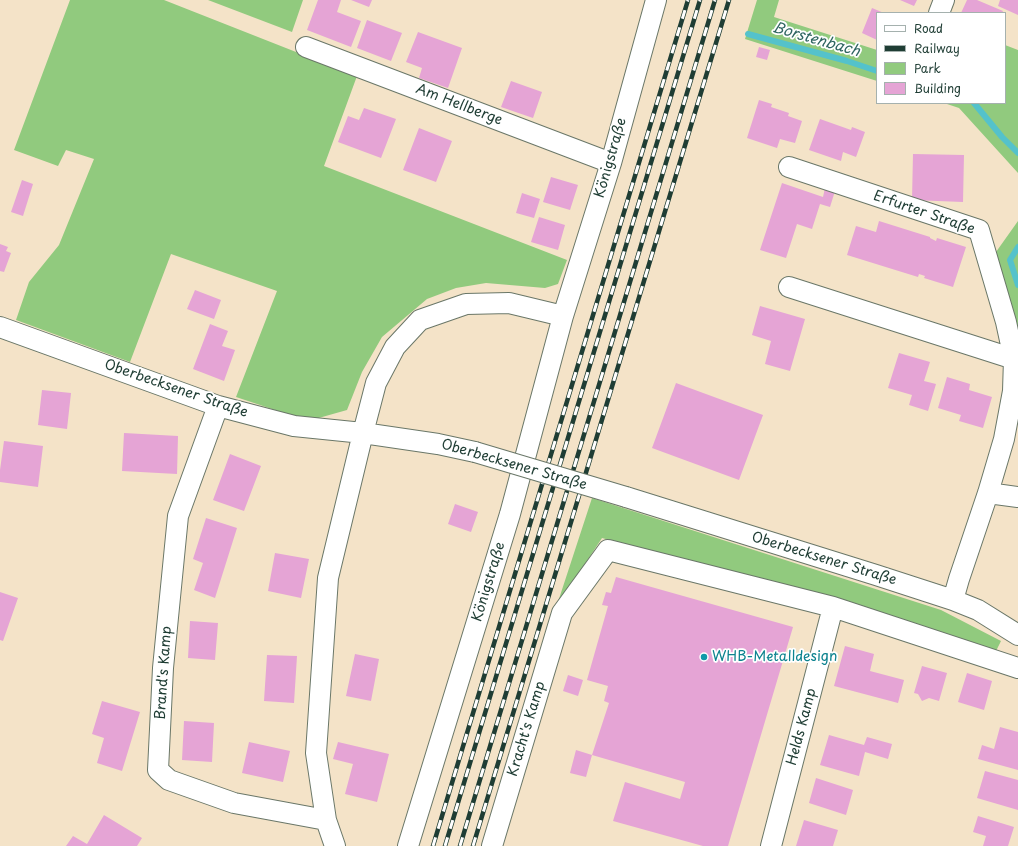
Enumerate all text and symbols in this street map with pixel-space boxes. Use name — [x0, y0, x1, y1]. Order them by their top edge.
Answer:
legend — [876, 12, 1006, 104]
water label: Borstenbach — [770, 19, 862, 61]
text: Road — [914, 19, 943, 37]
text: Railway — [914, 39, 960, 57]
text: Park — [914, 59, 941, 77]
text: Building — [914, 79, 961, 97]
street label: Am Hellberge — [413, 81, 505, 129]
street label: Königstraße — [592, 116, 630, 200]
street label: Erfurter Straße — [871, 188, 977, 238]
street label: Oberbecksener Straße — [102, 357, 250, 421]
street label: Oberbecksener Straße — [439, 436, 589, 494]
street label: Oberbecksener Straße — [750, 529, 898, 589]
street label: Königstraße — [469, 540, 509, 624]
street label: Brand's Kamp — [152, 626, 176, 720]
place label: WHB-Metalldesign — [712, 649, 837, 665]
marker: WHB-Metalldesign — [699, 652, 709, 662]
street label: Kracht's Kamp — [505, 680, 549, 778]
street label: Helds Kamp — [784, 687, 820, 767]

